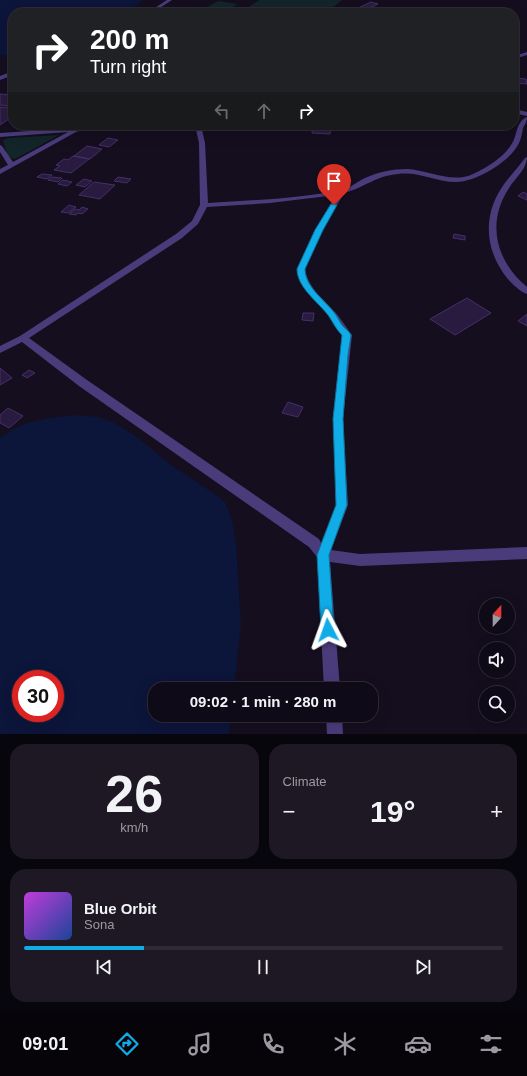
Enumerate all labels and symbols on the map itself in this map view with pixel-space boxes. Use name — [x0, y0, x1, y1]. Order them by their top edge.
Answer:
pin — [317, 164, 351, 205]
north arrow — [479, 598, 515, 634]
position arrow — [307, 609, 349, 651]
speed limit sign: 30 — [12, 670, 64, 722]

